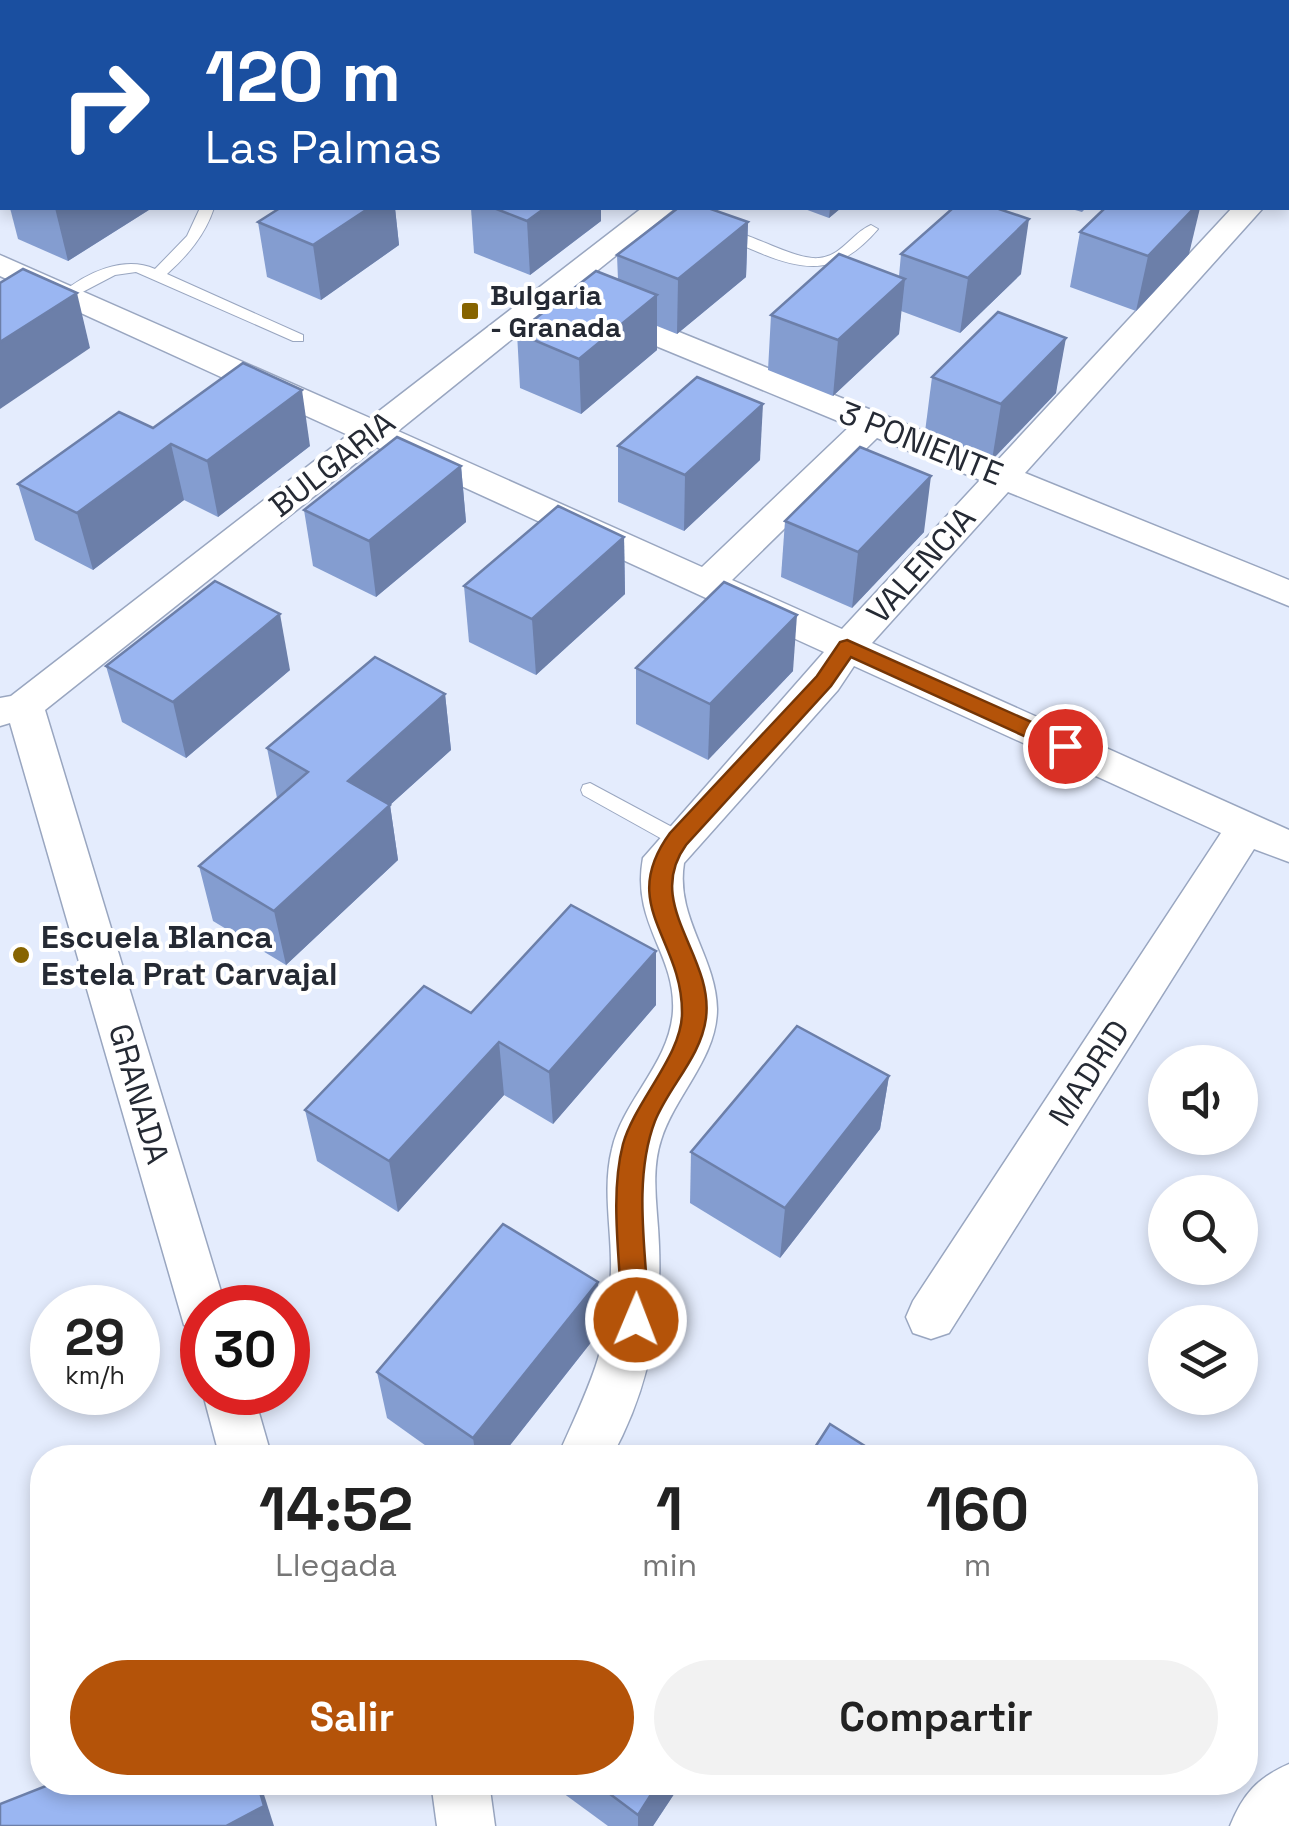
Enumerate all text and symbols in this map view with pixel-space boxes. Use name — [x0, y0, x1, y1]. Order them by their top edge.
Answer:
text: 120 m — [205, 32, 401, 121]
icon: right — [40, 40, 170, 170]
text: Las Palmas — [205, 119, 442, 176]
place label: Bulgaria - Granada — [490, 277, 621, 345]
marker: Bulgaria - Granada — [459, 300, 481, 322]
street label: 3 PONIENTE — [833, 392, 1009, 494]
street label: BULGARIA — [261, 402, 403, 526]
street label: VALENCIA — [858, 498, 984, 632]
pin — [1023, 704, 1108, 789]
icon: arrive — [1038, 719, 1093, 774]
place label: Escuela Blanca Estela Prat Carvajal — [41, 917, 337, 994]
marker: Escuela Blanca Estela Prat Carvajal — [10, 944, 32, 966]
street label: MADRID — [1040, 1013, 1138, 1133]
street label: GRANADA — [100, 1019, 178, 1169]
map controls — [1148, 1045, 1258, 1415]
button: sound — [1148, 1045, 1258, 1155]
button: search — [1148, 1175, 1258, 1285]
position arrow — [584, 1268, 688, 1372]
speed limit sign: 30 — [180, 1285, 310, 1415]
button: layers — [1148, 1305, 1258, 1415]
text: 29 — [65, 1306, 125, 1370]
text: km/h — [65, 1359, 125, 1391]
text: 14:52 — [259, 1471, 413, 1548]
text: 1 — [656, 1471, 683, 1548]
text: 160 — [926, 1471, 1029, 1548]
text: Llegada — [275, 1545, 397, 1585]
text: min — [642, 1545, 697, 1585]
text: m — [964, 1545, 991, 1585]
button: Salir — [70, 1660, 634, 1775]
button: Compartir — [654, 1660, 1218, 1775]

